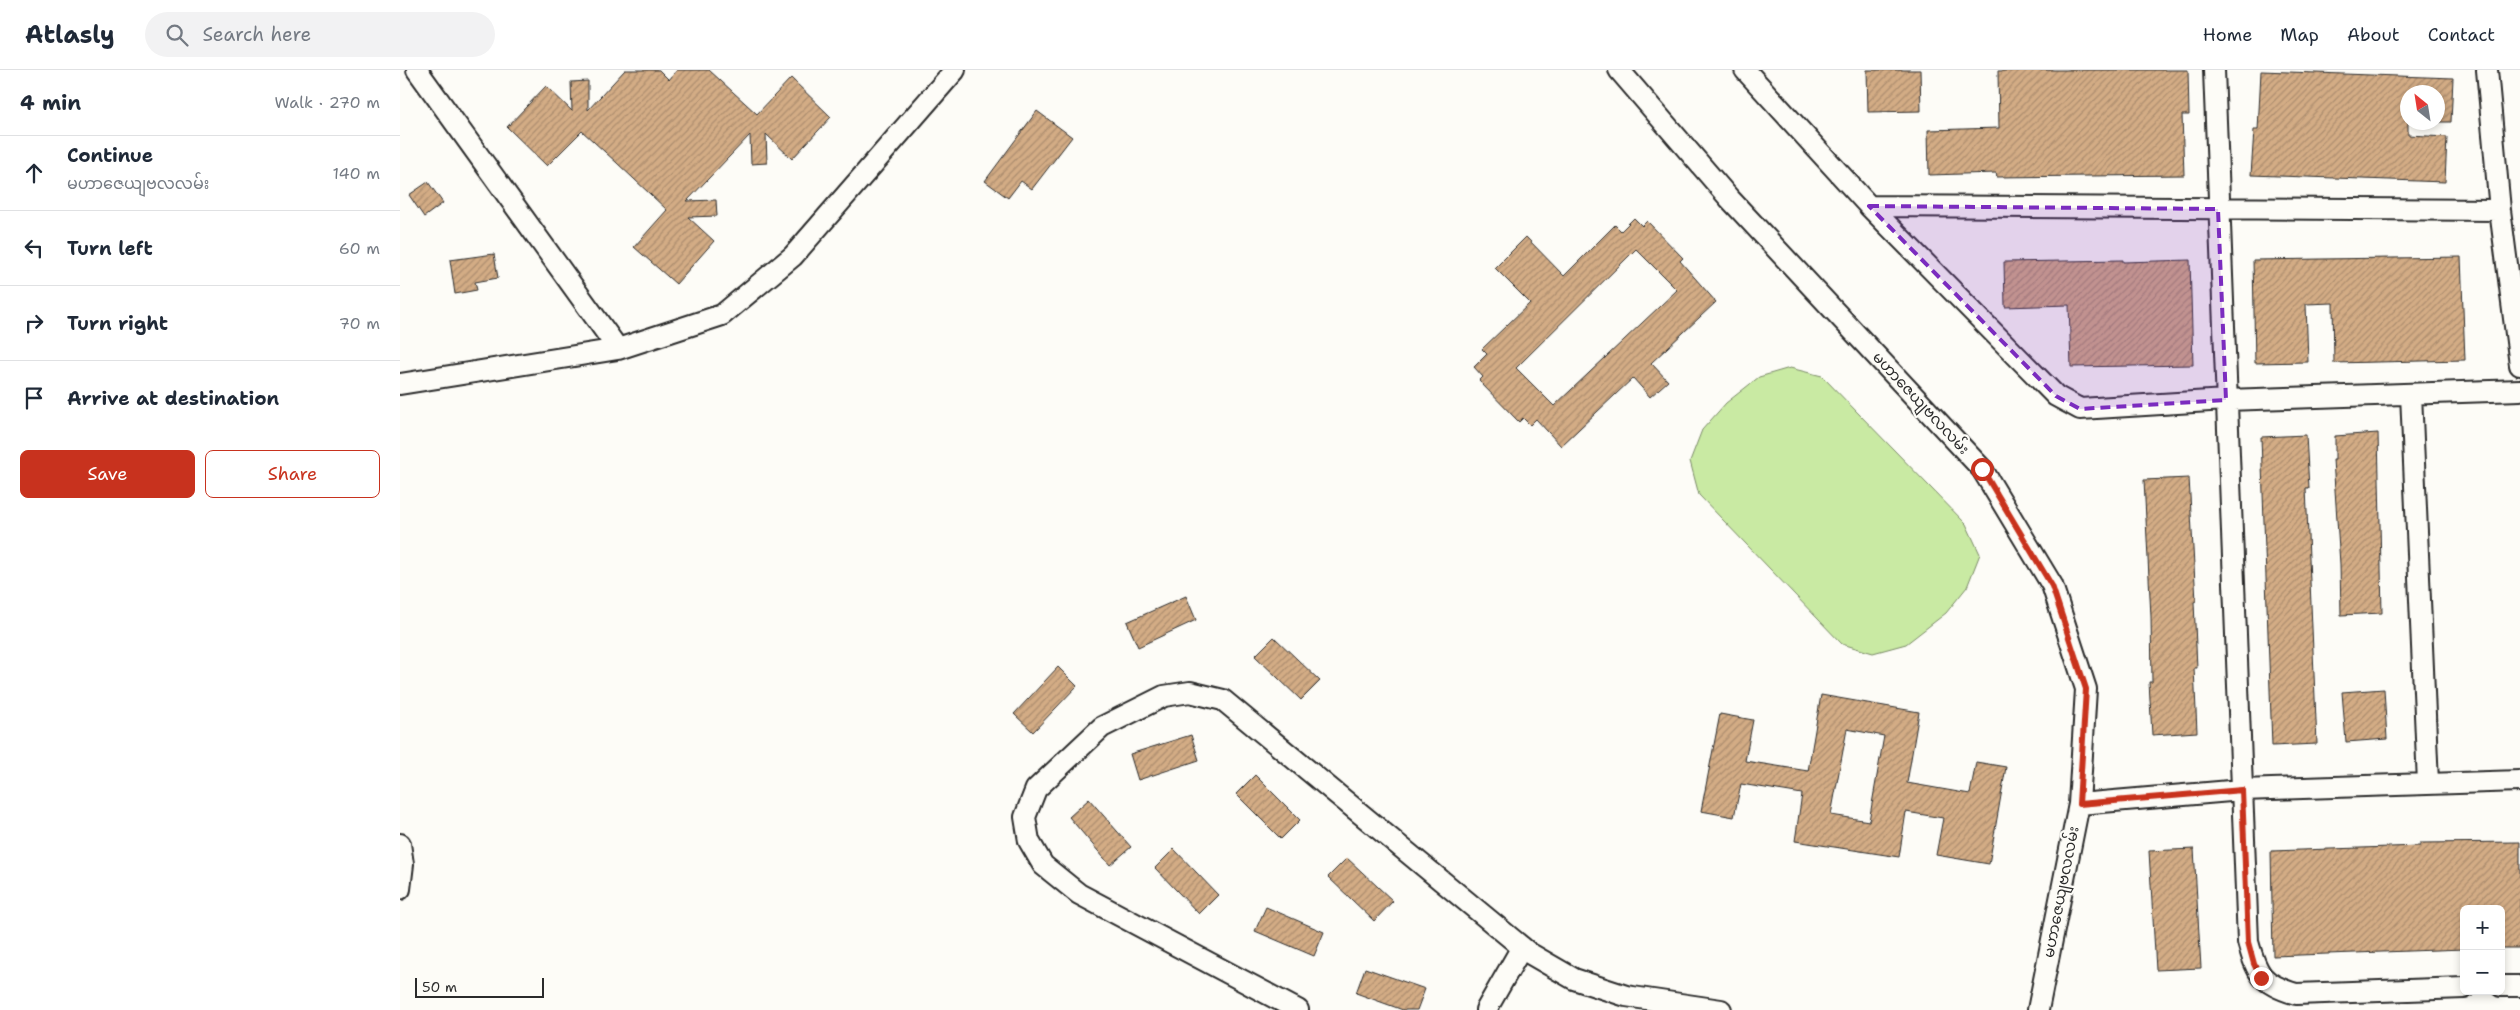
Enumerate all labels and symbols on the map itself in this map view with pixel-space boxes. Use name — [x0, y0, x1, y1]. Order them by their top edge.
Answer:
north arrow — [2400, 85, 2445, 130]
street label: မဟာဇေယျဗလလမ်း — [1867, 347, 1974, 460]
route start — [1971, 458, 1994, 481]
street label: မဟာဇေယျဗလလမ်း — [2038, 825, 2086, 960]
route end — [2250, 967, 2273, 990]
scale bar — [415, 975, 544, 998]

